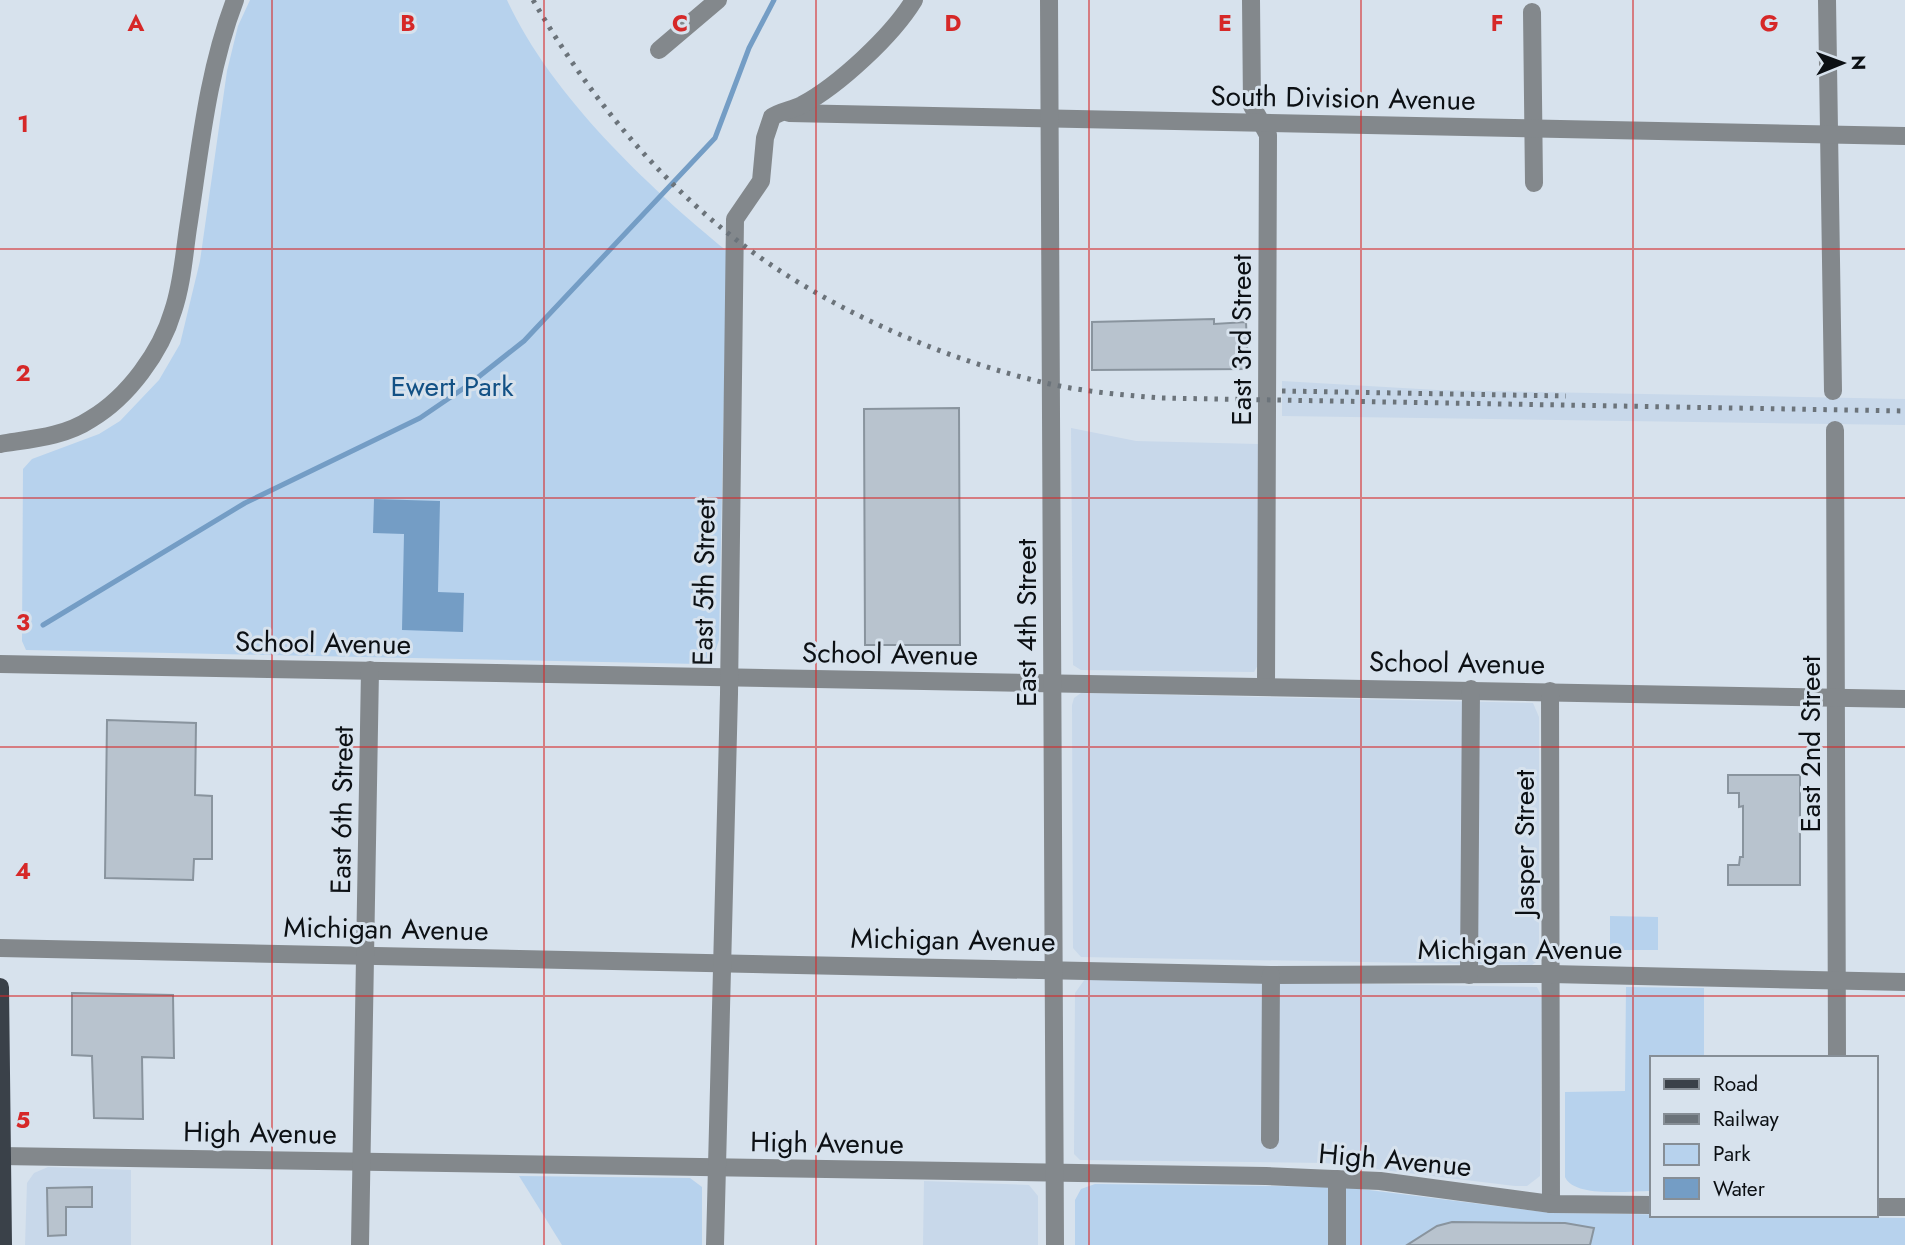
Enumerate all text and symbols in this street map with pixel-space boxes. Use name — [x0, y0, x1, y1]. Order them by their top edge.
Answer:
text: A — [127, 6, 145, 40]
text: B — [400, 6, 416, 40]
text: C — [672, 6, 688, 40]
text: D — [945, 6, 962, 40]
text: E — [1218, 6, 1232, 40]
text: F — [1491, 6, 1503, 40]
text: G — [1760, 6, 1778, 40]
north arrow — [1807, 28, 1877, 98]
text: N — [1845, 55, 1872, 70]
street label: South Division Avenue — [1210, 75, 1476, 121]
text: 1 — [17, 107, 29, 141]
street label: East 3rd Street — [1221, 254, 1262, 426]
text: 2 — [15, 356, 31, 390]
park label: Ewert Park — [390, 366, 514, 407]
street label: East 5th Street — [682, 498, 726, 666]
street label: East 4th Street — [1006, 539, 1047, 707]
text: 3 — [16, 605, 30, 639]
street label: School Avenue — [235, 621, 411, 665]
street label: School Avenue — [802, 632, 978, 676]
street label: School Avenue — [1369, 641, 1545, 685]
street label: East 2nd Street — [1790, 655, 1831, 833]
street label: East 6th Street — [320, 725, 364, 894]
street label: Jasper Street — [1504, 769, 1545, 920]
text: 4 — [15, 854, 31, 888]
street label: Michigan Avenue — [283, 907, 489, 951]
street label: Michigan Avenue — [850, 918, 1056, 962]
street label: Michigan Avenue — [1417, 929, 1623, 970]
legend — [1650, 1056, 1877, 1217]
text: Road — [1713, 1069, 1758, 1099]
text: 5 — [16, 1103, 30, 1137]
text: Railway — [1713, 1104, 1779, 1134]
street label: High Avenue — [183, 1111, 337, 1155]
street label: High Avenue — [750, 1121, 904, 1165]
street label: High Avenue — [1317, 1133, 1473, 1187]
text: Park — [1713, 1139, 1751, 1169]
text: Water — [1713, 1174, 1766, 1204]

